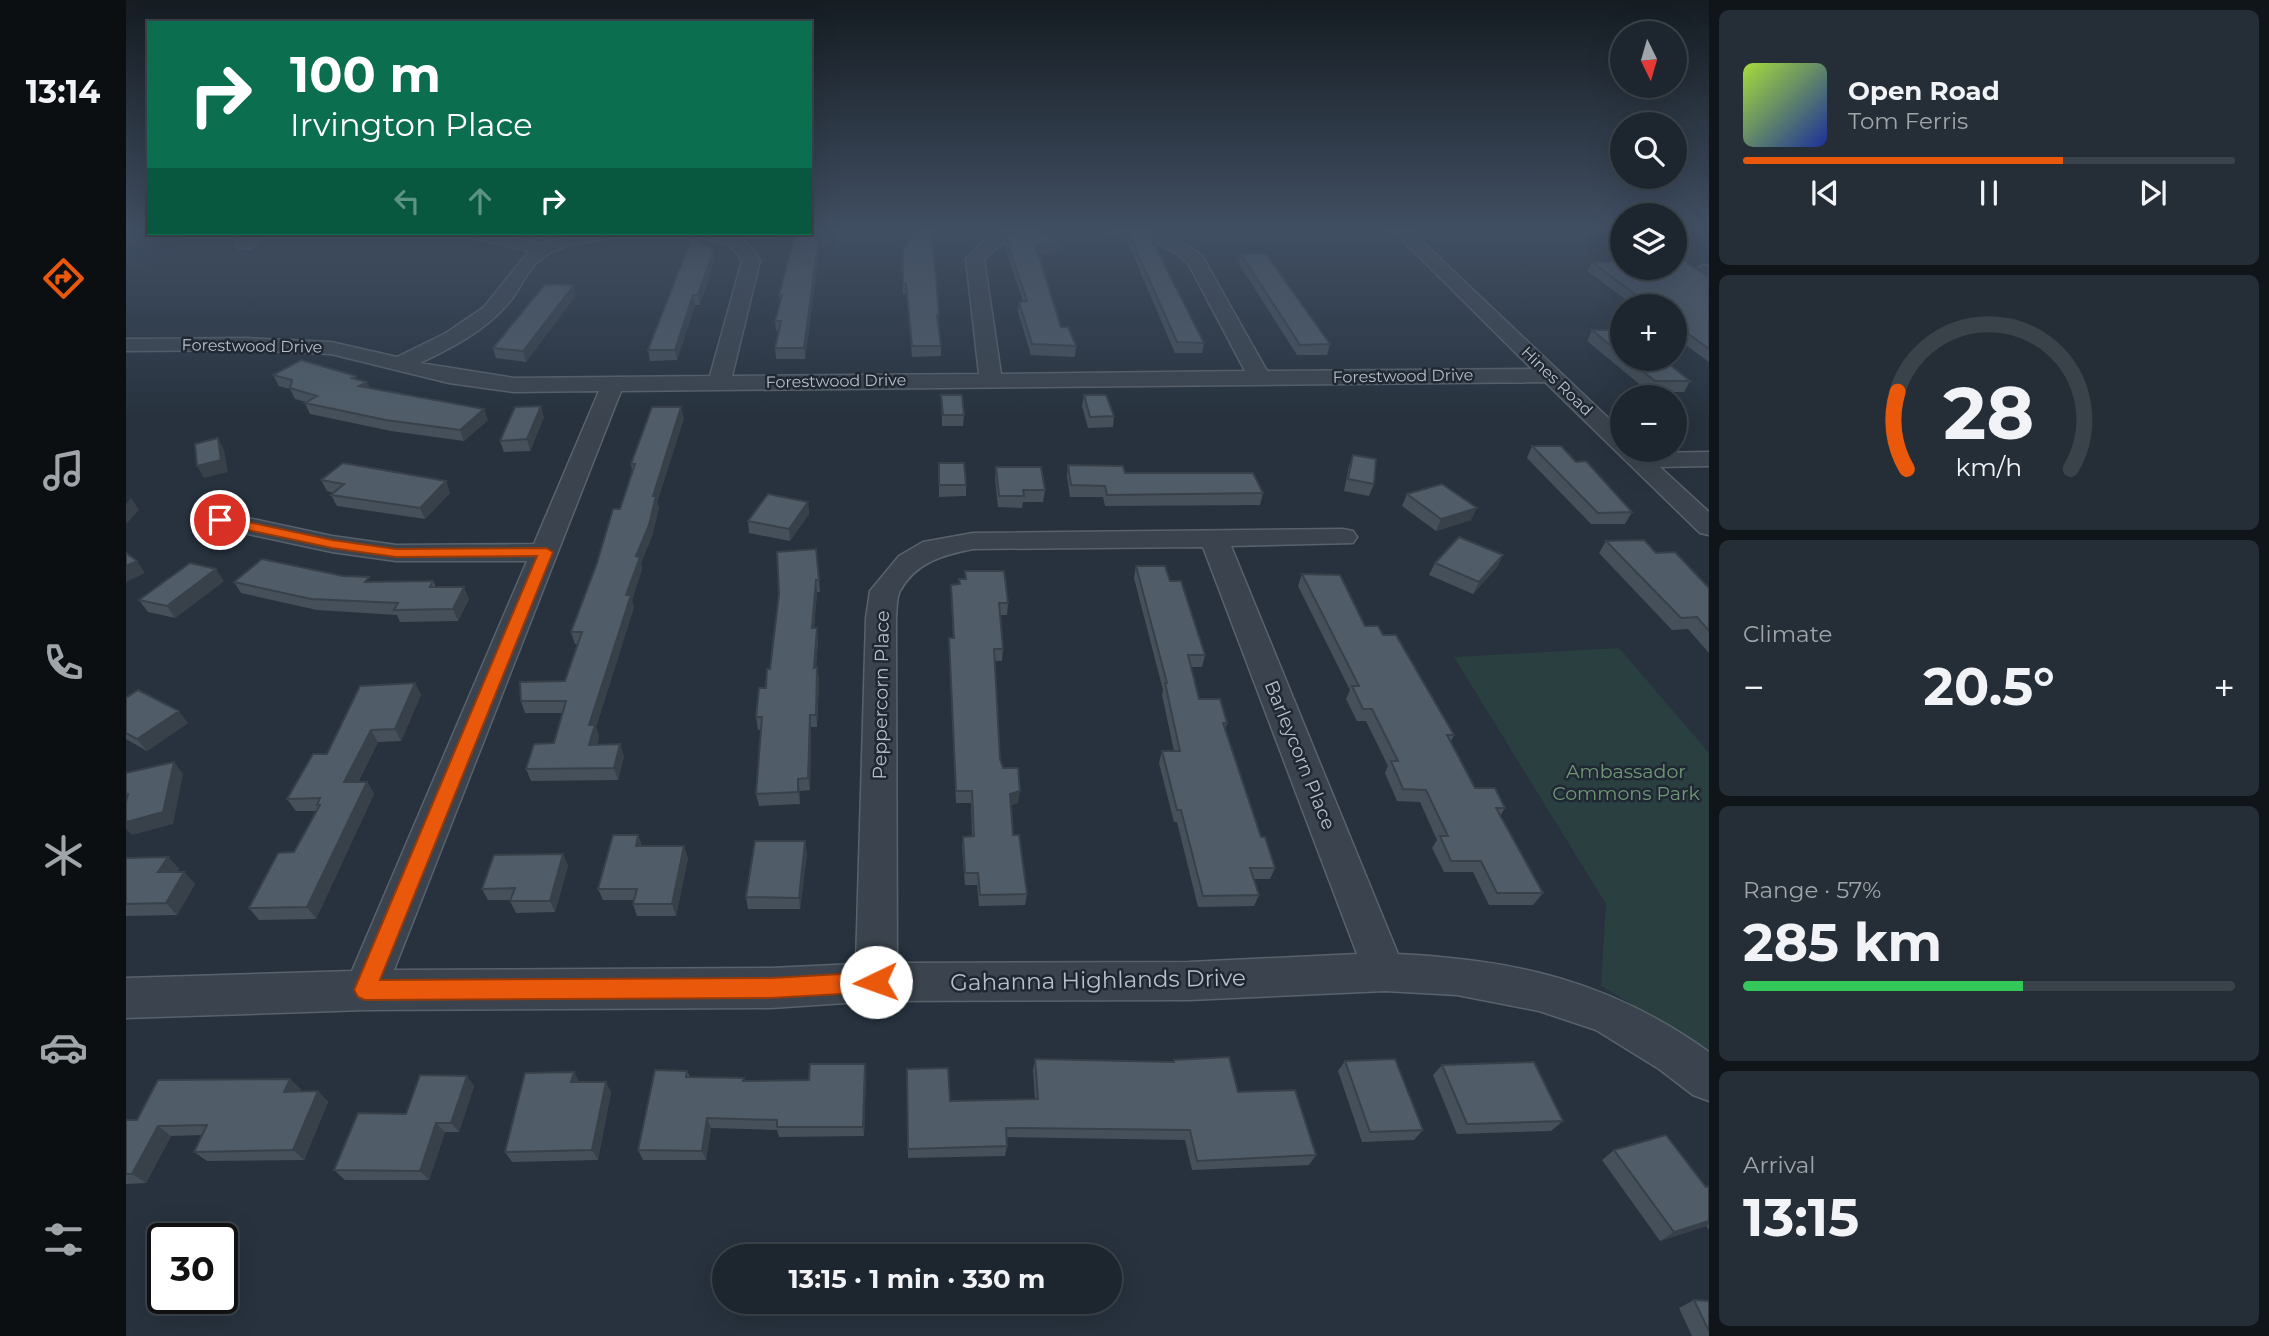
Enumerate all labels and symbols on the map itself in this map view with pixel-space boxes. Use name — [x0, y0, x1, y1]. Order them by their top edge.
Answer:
north arrow — [1610, 21, 1687, 98]
street label: Forestwood Drive — [181, 335, 323, 357]
street label: Hines Road — [1517, 342, 1597, 420]
street label: Forestwood Drive — [1332, 365, 1474, 387]
street label: Forestwood Drive — [765, 370, 907, 392]
pin — [190, 490, 250, 550]
street label: Peppercorn Place — [868, 610, 894, 780]
street label: Barleycorn Place — [1260, 677, 1340, 833]
park label: Ambassador Commons Park — [1552, 760, 1700, 805]
position arrow — [839, 945, 913, 1019]
street label: Gahanna Highlands Drive — [950, 963, 1246, 997]
speed limit sign: 30 — [147, 1223, 238, 1314]

